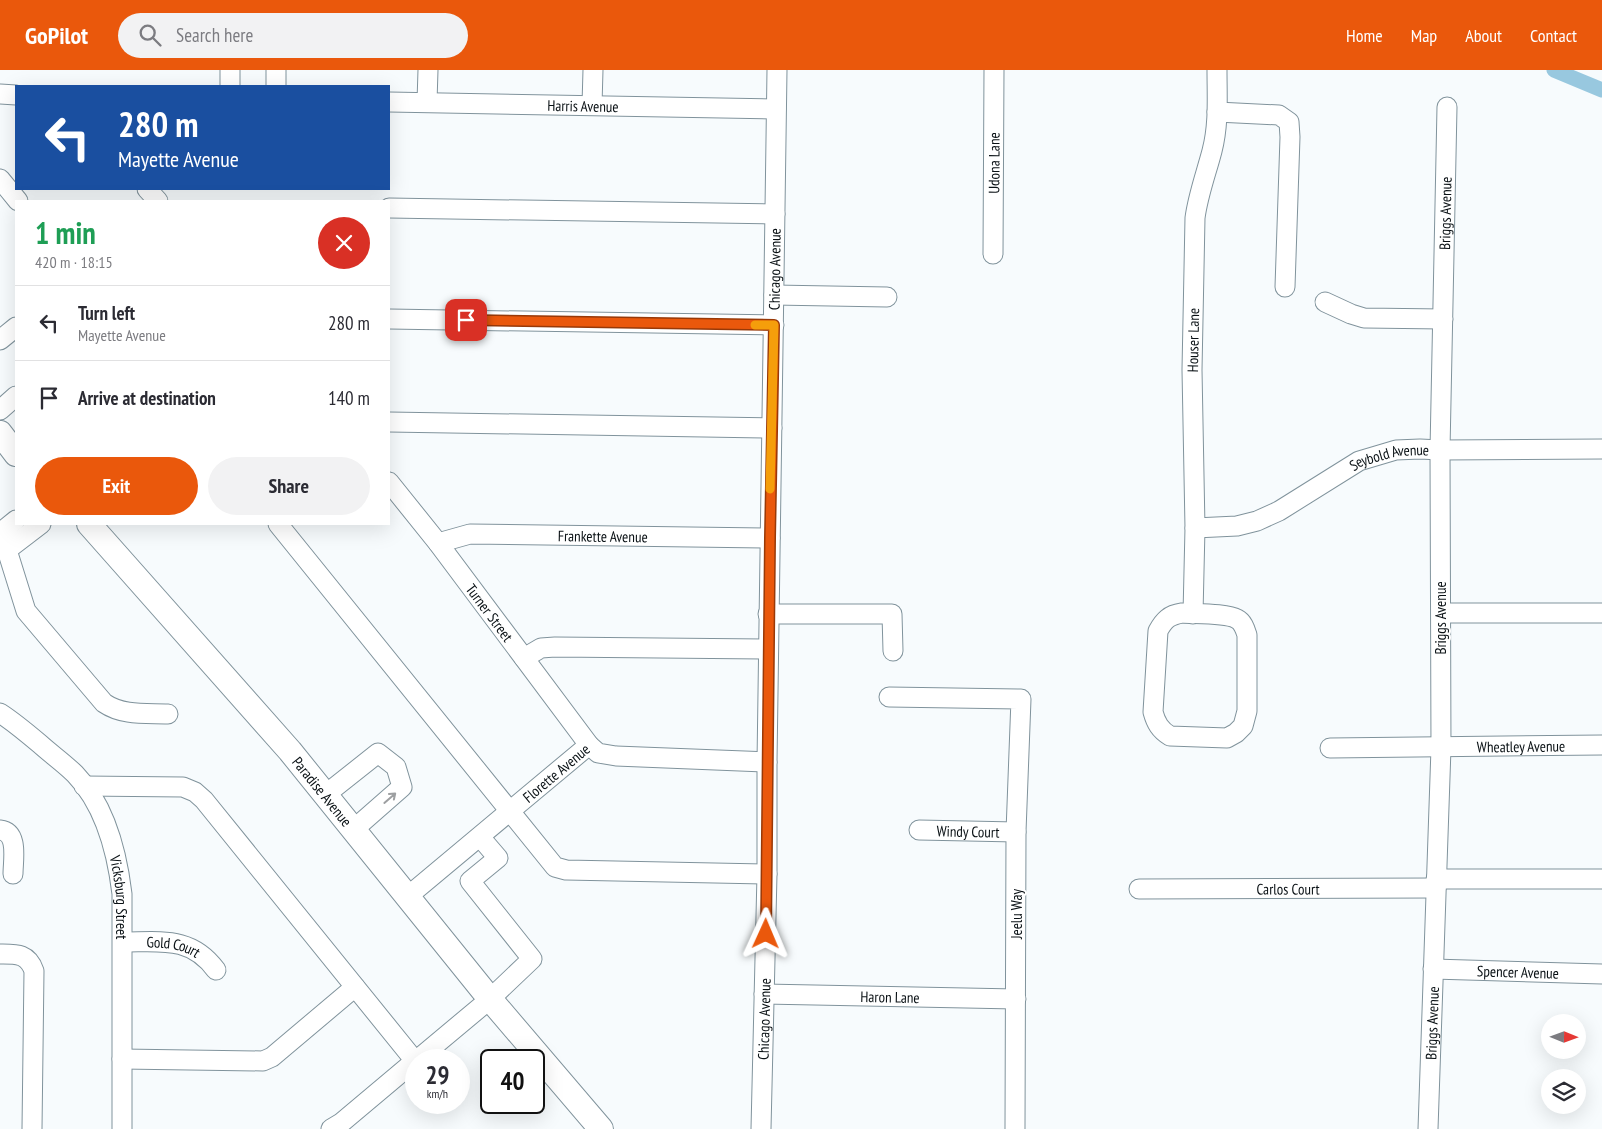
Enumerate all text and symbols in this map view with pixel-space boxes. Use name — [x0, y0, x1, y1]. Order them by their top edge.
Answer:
search box — [118, 13, 468, 58]
text: GoPilot — [25, 20, 88, 51]
icon: search — [136, 21, 164, 49]
text: Search here — [176, 23, 253, 47]
text: Home — [1346, 24, 1383, 47]
text: Map — [1411, 24, 1437, 47]
text: About — [1465, 24, 1502, 47]
text: Contact — [1530, 24, 1577, 47]
street label: Harris Avenue — [547, 95, 619, 116]
text: 280 m — [118, 101, 199, 147]
icon: left — [35, 105, 100, 170]
street label: Udona Lane — [984, 132, 1003, 194]
text: Mayette Avenue — [118, 145, 239, 173]
street label: Briggs Avenue — [1435, 176, 1455, 250]
text: 1 min — [35, 213, 96, 252]
button: close — [318, 217, 370, 269]
street label: Chicago Avenue — [764, 228, 784, 310]
text: 420 m · 18:15 — [35, 252, 113, 272]
pin — [445, 299, 487, 341]
text: Turn left — [78, 301, 135, 325]
icon: arrive — [452, 306, 480, 334]
street label: Houser Lane — [1182, 308, 1203, 372]
icon: left — [35, 309, 63, 337]
text: 280 m — [328, 311, 370, 335]
text: Mayette Avenue — [78, 325, 166, 345]
icon: arrive — [35, 384, 63, 412]
text: Arrive at destination — [78, 386, 216, 410]
text: 140 m — [328, 386, 370, 410]
street label: Seybold Avenue — [1345, 439, 1430, 474]
button: Exit — [35, 457, 198, 515]
button: Share — [208, 457, 370, 515]
street label: Frankette Avenue — [558, 526, 648, 546]
street label: Turner Street — [462, 580, 518, 645]
street label: Briggs Avenue — [1431, 581, 1450, 655]
street label: Wheatley Avenue — [1477, 736, 1565, 756]
street label: Florette Avenue — [518, 739, 593, 806]
street label: Paradise Avenue — [289, 753, 356, 830]
one-way arrow — [383, 792, 396, 803]
street label: Windy Court — [936, 821, 1000, 841]
street label: Vicksburg Street — [106, 853, 132, 939]
street label: Carlos Court — [1256, 879, 1320, 898]
street label: Jeelu Way — [1007, 889, 1026, 940]
position arrow — [739, 907, 791, 959]
street label: Gold Court — [146, 932, 205, 961]
street label: Spencer Avenue — [1477, 961, 1559, 982]
street label: Chicago Avenue — [753, 978, 774, 1060]
street label: Haron Lane — [860, 986, 920, 1007]
street label: Briggs Avenue — [1421, 986, 1442, 1060]
north arrow — [1541, 1014, 1586, 1059]
map controls — [1541, 1014, 1586, 1114]
speed limit sign: 40 — [480, 1049, 545, 1114]
text: 29 — [426, 1059, 449, 1091]
button: layers — [1541, 1069, 1586, 1114]
text: km/h — [427, 1086, 448, 1101]

